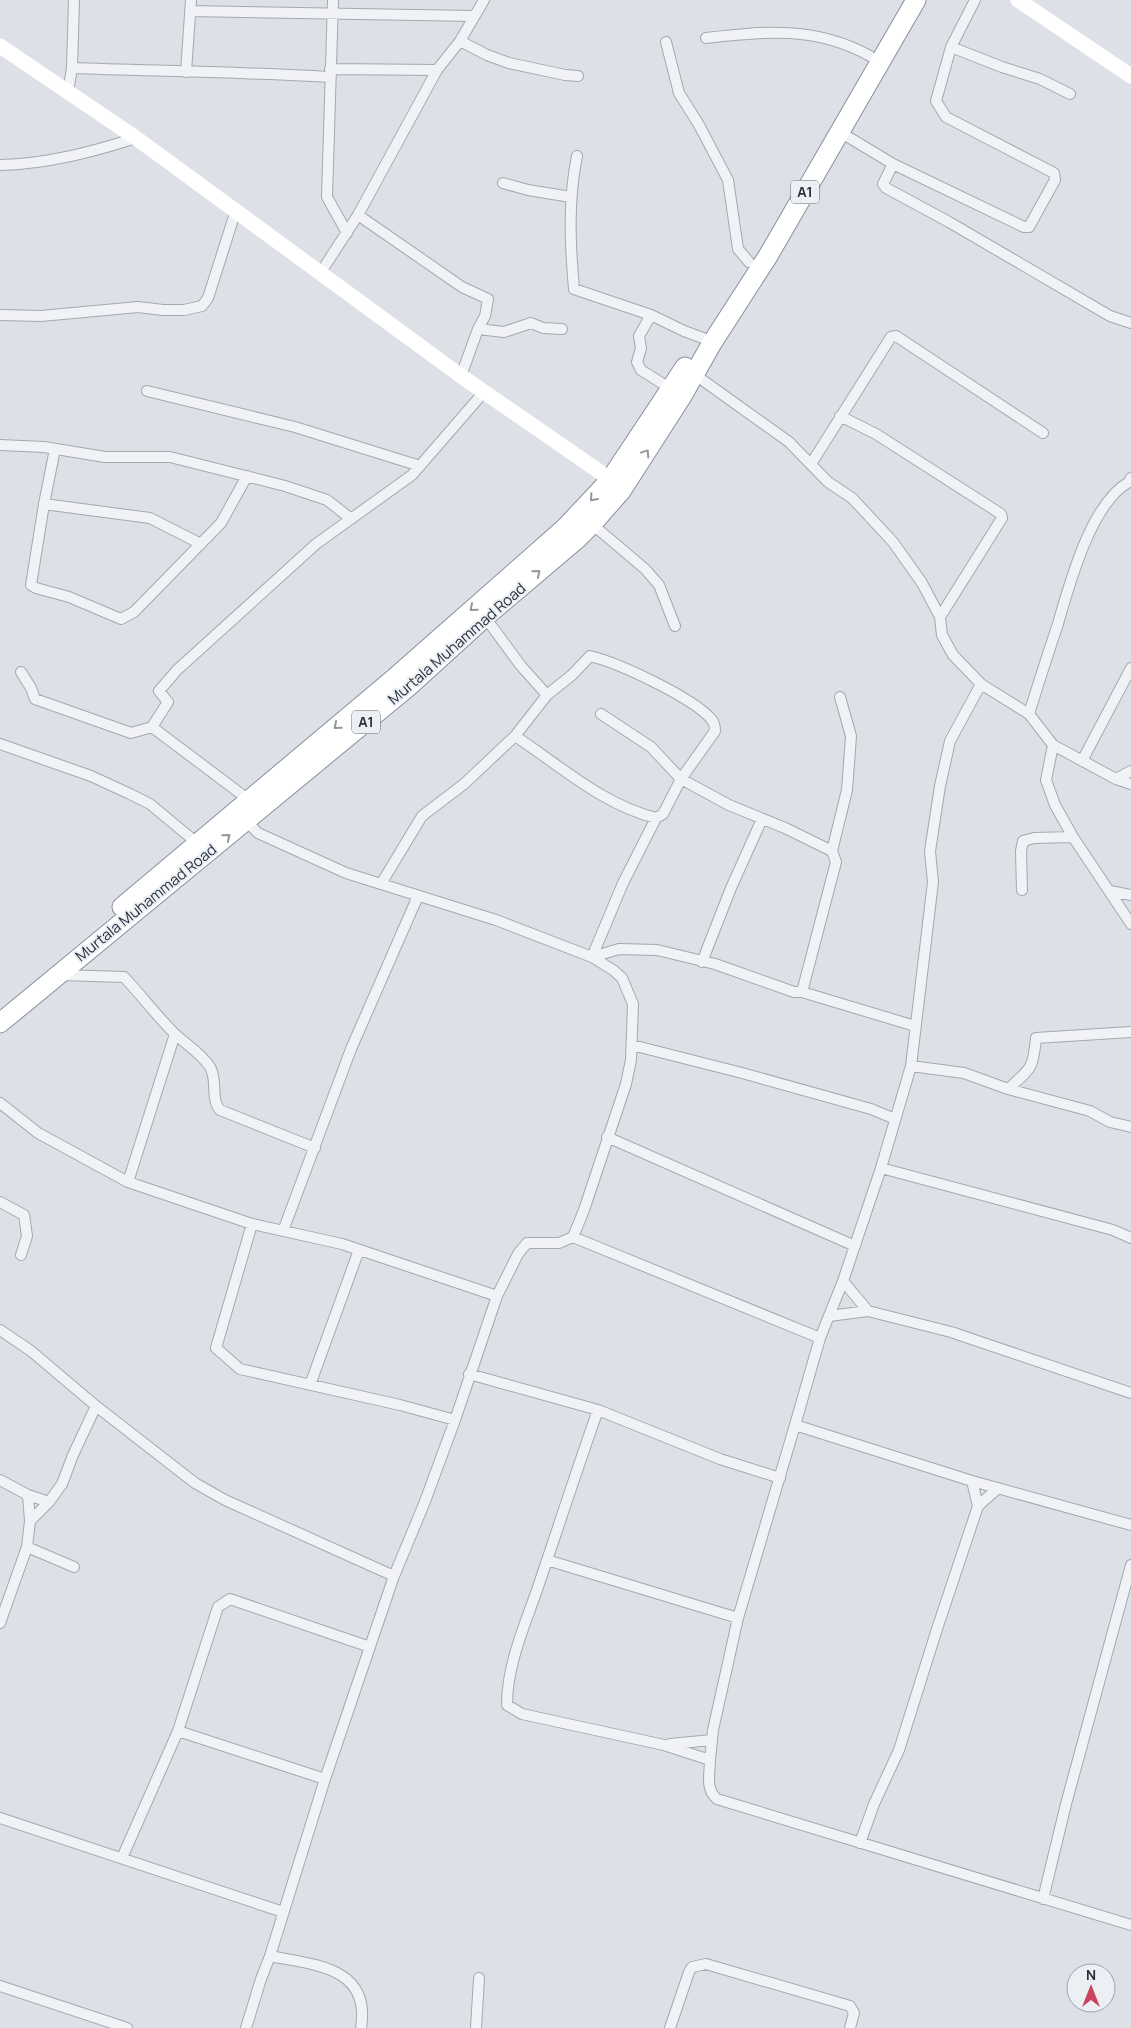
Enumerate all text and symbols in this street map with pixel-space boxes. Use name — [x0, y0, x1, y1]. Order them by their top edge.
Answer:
road number: A1 — [791, 180, 819, 203]
one-way arrow — [640, 449, 649, 459]
one-way arrow — [590, 493, 599, 502]
one-way arrow — [532, 570, 541, 579]
street label: Murtala Muhammad Road — [383, 578, 530, 709]
one-way arrow — [470, 602, 479, 611]
road number: A1 — [352, 710, 380, 734]
one-way arrow — [334, 720, 343, 729]
one-way arrow — [222, 834, 231, 843]
street label: Murtala Muhammad Road — [71, 839, 221, 966]
north arrow — [1066, 1963, 1116, 2013]
text: N — [1086, 1965, 1096, 1984]

